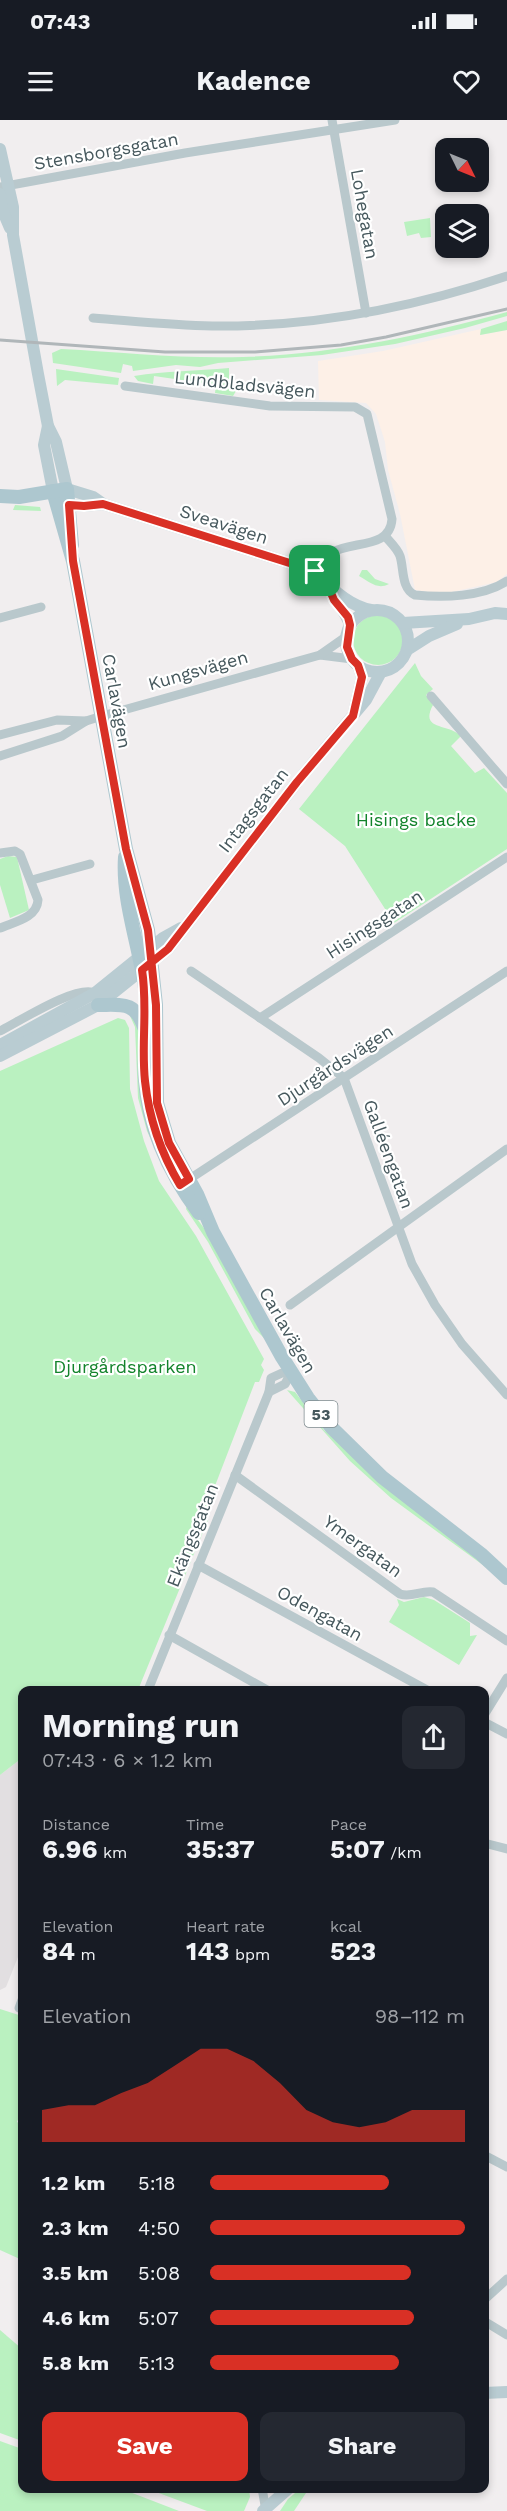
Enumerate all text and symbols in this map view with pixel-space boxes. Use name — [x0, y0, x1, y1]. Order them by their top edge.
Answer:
text: 07:43 — [30, 9, 90, 34]
icon: menu — [24, 65, 57, 98]
text: Kadence — [196, 65, 311, 97]
icon: heart — [450, 65, 483, 98]
street label: Stensborgsgatan — [32, 128, 180, 174]
north arrow — [435, 138, 489, 192]
map controls — [435, 138, 489, 258]
street label: Lohegatan — [347, 167, 383, 261]
button: layers — [435, 204, 489, 258]
street label: Lundbladsvägen — [173, 366, 317, 402]
street label: Sveavägen — [177, 500, 271, 548]
pin — [289, 545, 340, 596]
icon: arrive — [298, 554, 331, 587]
street label: Kungsvägen — [146, 646, 250, 694]
street label: Carlavägen — [98, 652, 136, 750]
street label: Intagsgatan — [214, 764, 292, 856]
park label: Hisings backe — [356, 809, 476, 830]
street label: Hisingsgatan — [322, 885, 426, 963]
street label: Djurgårdsvägen — [273, 1020, 397, 1110]
street label: Galléengatan — [360, 1097, 418, 1211]
street label: Carlavägen — [255, 1283, 321, 1377]
park label: Djurgårdsparken — [53, 1356, 197, 1377]
road number: 53 — [304, 1401, 338, 1427]
street label: Ekängsgatan — [162, 1480, 222, 1590]
street label: Ymergatan — [320, 1510, 406, 1582]
street label: Odengatan — [274, 1581, 366, 1645]
text: Morning run — [42, 1706, 239, 1745]
button: share — [402, 1706, 465, 1769]
text: 07:43 · 6 × 1.2 km — [42, 1748, 213, 1772]
text: Distance — [42, 1815, 110, 1834]
text: Time — [186, 1815, 224, 1834]
text: Pace — [330, 1815, 367, 1834]
text: 6.96 — [42, 1834, 98, 1864]
text: 35:37 — [186, 1834, 255, 1864]
text: 5:07 — [330, 1834, 385, 1864]
text: km — [98, 1843, 127, 1862]
text: /km — [385, 1843, 422, 1862]
text: Elevation — [42, 1917, 113, 1936]
text: Heart rate — [186, 1917, 265, 1936]
text: kcal — [330, 1917, 362, 1936]
text: 84 — [42, 1936, 75, 1966]
text: 143 — [186, 1936, 229, 1966]
text: 523 — [330, 1936, 376, 1966]
text: m — [75, 1945, 96, 1964]
text: bpm — [229, 1945, 270, 1964]
text: Elevation — [42, 2004, 131, 2028]
text: 98–112 m — [375, 2004, 465, 2028]
text: 1.2 km — [42, 2171, 105, 2195]
text: 5:18 — [138, 2171, 176, 2195]
text: 2.3 km — [42, 2216, 109, 2240]
text: 4:50 — [138, 2216, 180, 2240]
text: 3.5 km — [42, 2261, 108, 2285]
text: 5:08 — [138, 2261, 180, 2285]
text: 4.6 km — [42, 2306, 110, 2330]
text: 5:07 — [138, 2306, 179, 2330]
text: 5.8 km — [42, 2351, 109, 2375]
text: 5:13 — [138, 2351, 175, 2375]
button: Save — [42, 2412, 248, 2481]
button: Share — [260, 2412, 465, 2481]

